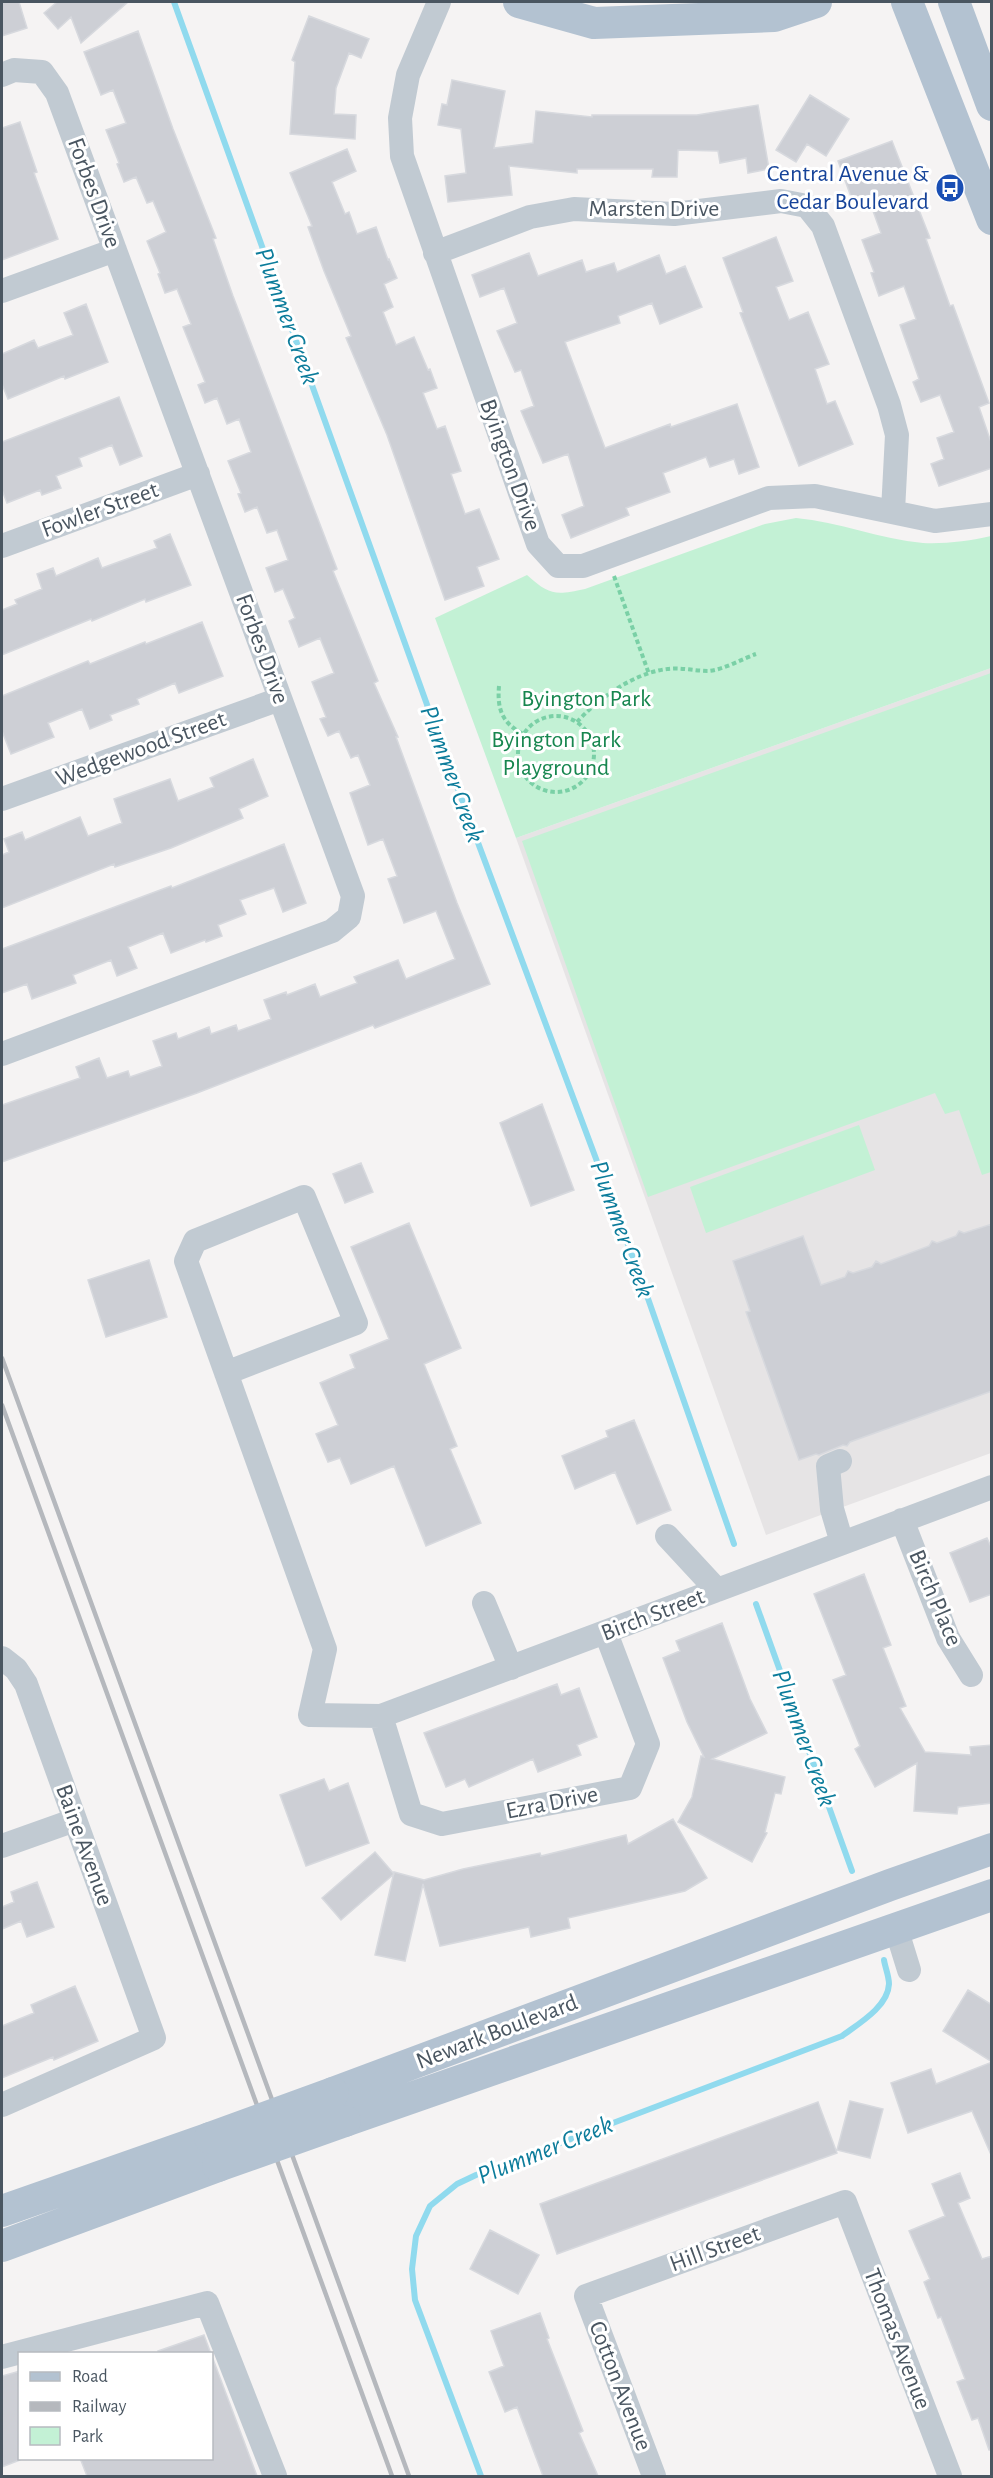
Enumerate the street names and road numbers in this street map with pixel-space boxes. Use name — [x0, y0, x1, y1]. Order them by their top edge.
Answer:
street label: Forbes Drive — [63, 135, 125, 251]
street label: Marsten Drive — [589, 197, 719, 221]
street label: Byington Drive — [475, 396, 545, 534]
street label: Fowler Street — [38, 478, 162, 542]
street label: Forbes Drive — [231, 591, 293, 707]
street label: Wedgewood Street — [53, 707, 229, 791]
street label: Birch Place — [904, 1546, 966, 1650]
street label: Birch Street — [598, 1584, 708, 1646]
street label: Baine Avenue — [51, 1781, 117, 1909]
street label: Ezra Drive — [504, 1782, 600, 1824]
street label: Newark Boulevard — [413, 1990, 581, 2074]
street label: Hill Street — [666, 2221, 764, 2276]
street label: Thomas Avenue — [859, 2265, 935, 2413]
street label: Cotton Avenue — [584, 2318, 656, 2454]

